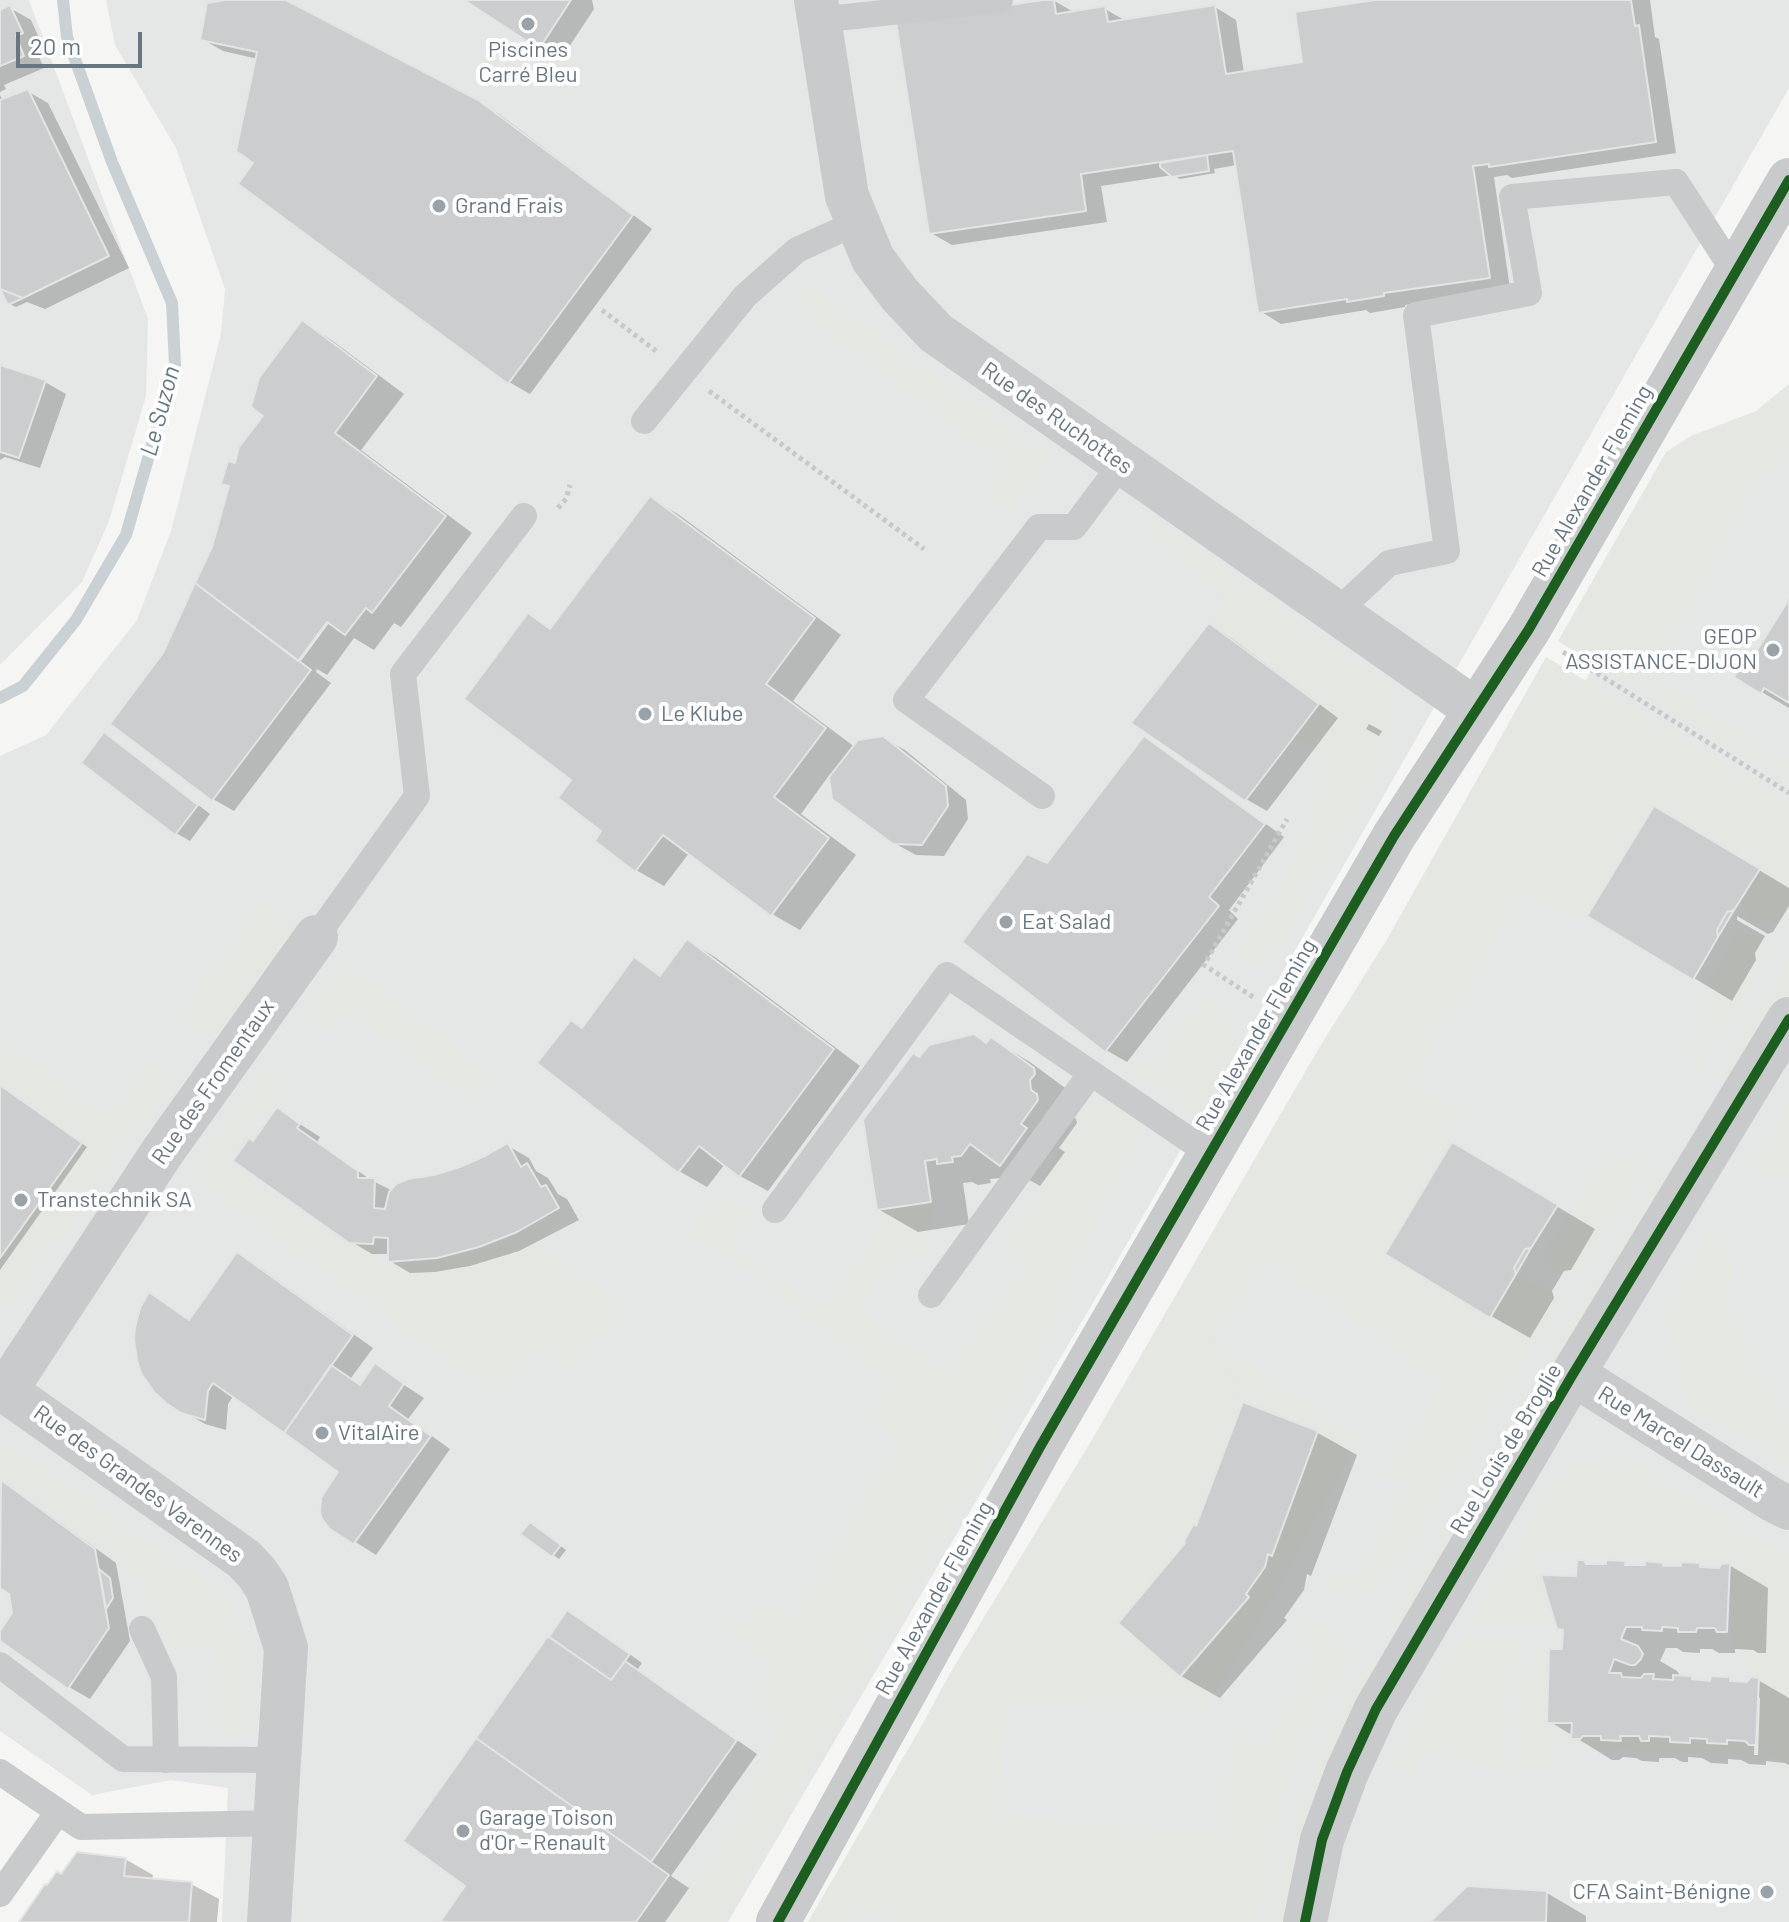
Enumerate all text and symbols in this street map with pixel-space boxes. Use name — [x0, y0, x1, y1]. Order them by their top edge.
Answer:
marker: Piscines Carré Bleu — [519, 15, 537, 33]
scale bar — [20, 16, 146, 66]
text: 20 m — [30, 31, 81, 60]
place label: Piscines Carré Bleu — [479, 37, 577, 88]
place label: Grand Frais — [455, 193, 563, 219]
marker: Grand Frais — [430, 197, 448, 215]
street label: Rue des Ruchottes — [977, 356, 1137, 480]
water label: Le Suzon — [134, 363, 186, 459]
street label: Rue Alexander Fleming — [1526, 380, 1658, 582]
place label: GEOP ASSISTANCE-DIJON — [1565, 624, 1757, 676]
marker: GEOP ASSISTANCE-DIJON — [1764, 641, 1782, 659]
place label: Le Klube — [661, 701, 743, 727]
marker: Le Klube — [636, 705, 654, 723]
place label: Eat Salad — [1022, 909, 1111, 935]
marker: Eat Salad — [997, 913, 1015, 931]
street label: Rue Alexander Fleming — [1190, 934, 1322, 1136]
street label: Rue des Fromentaux — [146, 994, 280, 1170]
place label: Transtechnik SA — [37, 1187, 192, 1213]
marker: Transtechnik SA — [12, 1191, 30, 1209]
street label: Rue Louis de Broglie — [1445, 1359, 1567, 1539]
street label: Rue Marcel Dassault — [1593, 1380, 1769, 1504]
street label: Rue des Grandes Varennes — [29, 1399, 247, 1569]
place label: VitalAire — [338, 1420, 419, 1446]
marker: VitalAire — [313, 1424, 331, 1442]
street label: Rue Alexander Fleming — [870, 1496, 998, 1700]
place label: Garage Toison d'Or - Renault — [479, 1805, 614, 1856]
marker: Garage Toison d'Or - Renault — [454, 1822, 472, 1840]
place label: CFA Saint-Bénigne — [1572, 1879, 1751, 1905]
marker: CFA Saint-Bénigne — [1758, 1883, 1776, 1901]

